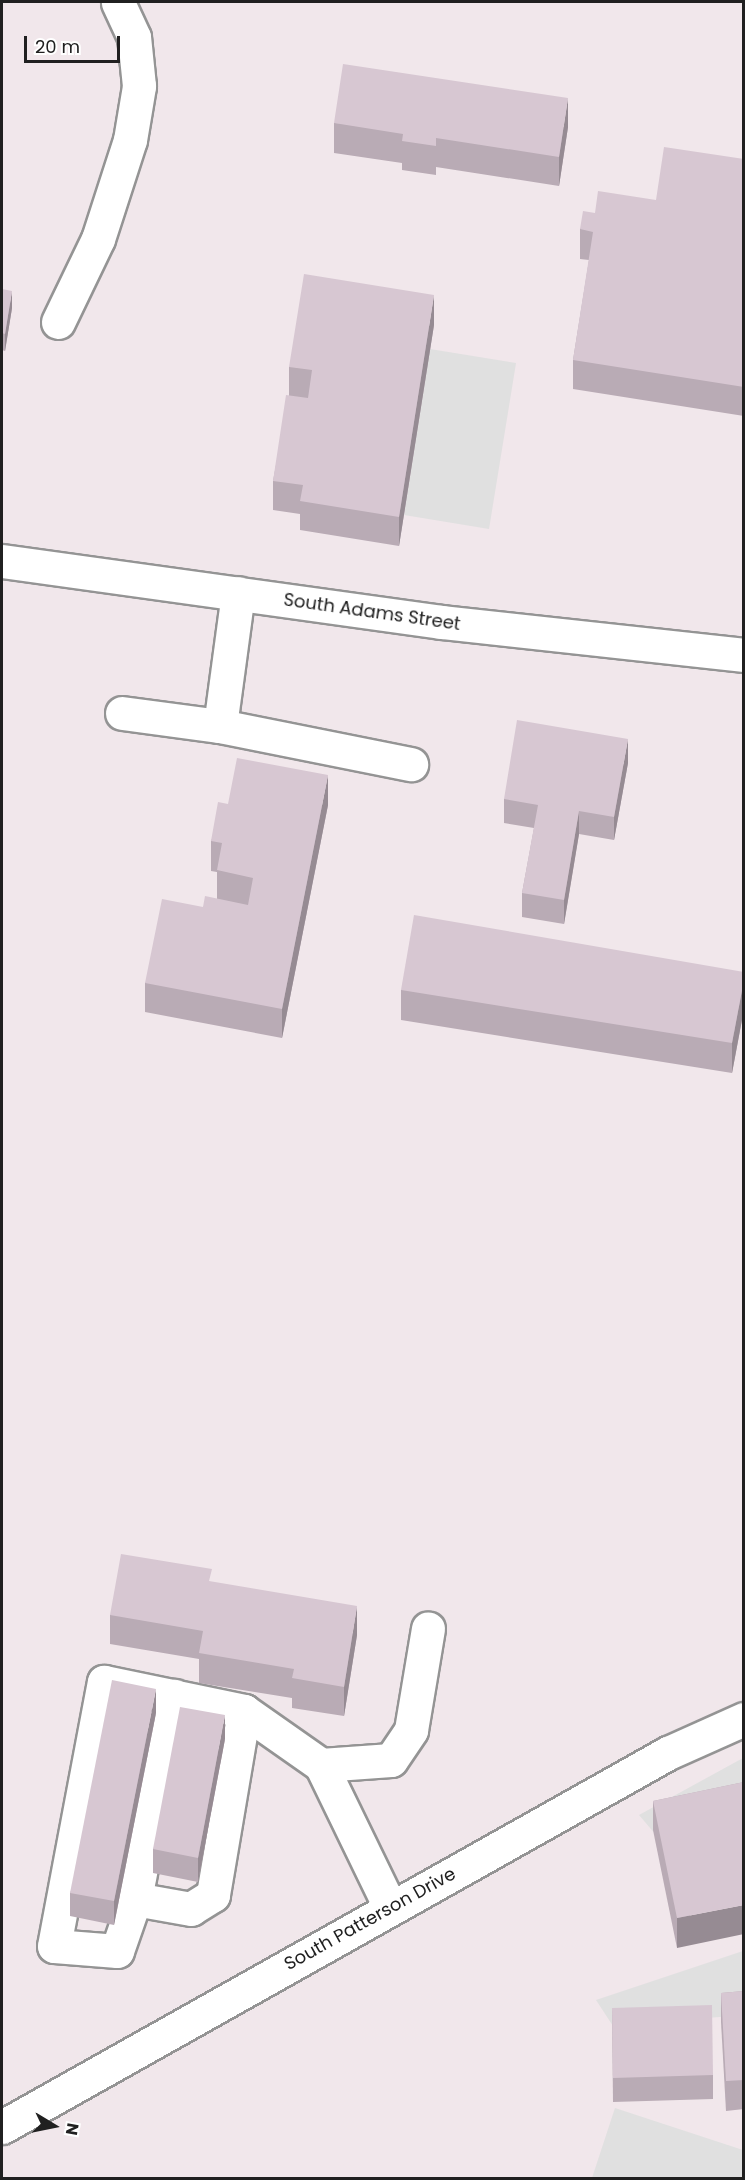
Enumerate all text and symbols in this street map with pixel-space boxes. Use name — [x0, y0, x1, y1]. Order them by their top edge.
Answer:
scale bar — [27, 24, 123, 62]
text: 20 m — [35, 34, 80, 59]
street label: South Adams Street — [282, 589, 462, 635]
street label: South Patterson Drive — [281, 1863, 459, 1975]
north arrow — [24, 2096, 84, 2156]
text: N — [60, 2121, 85, 2137]

